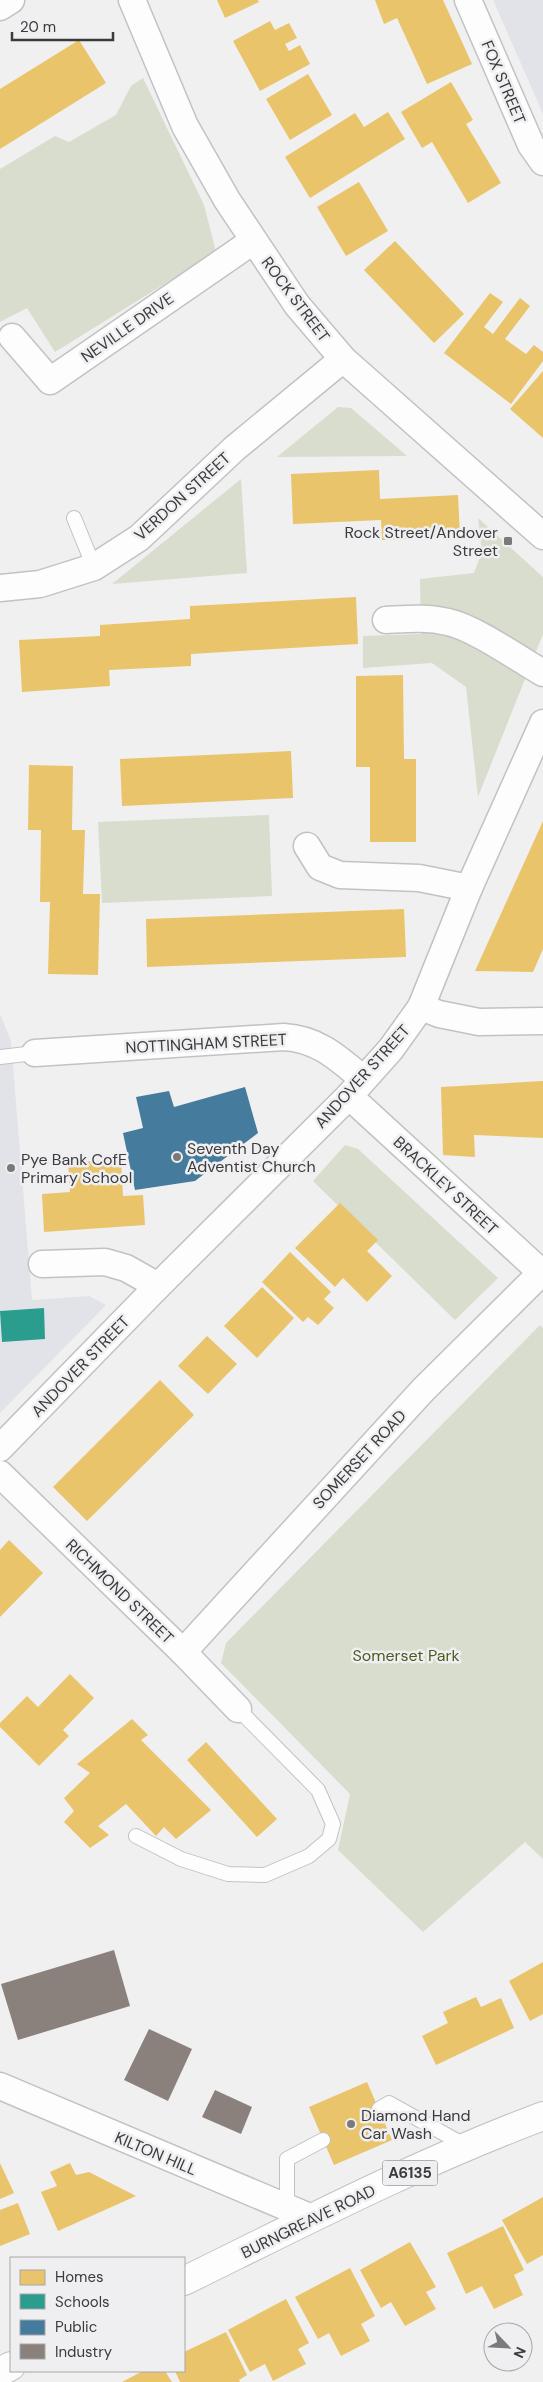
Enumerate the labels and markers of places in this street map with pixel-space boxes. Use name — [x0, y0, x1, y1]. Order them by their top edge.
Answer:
place label: Rock Street/Andover Street — [344, 522, 498, 561]
marker: Rock Street/Andover Street — [502, 535, 514, 547]
place label: Seventh Day Adventist Church — [187, 1138, 316, 1177]
place label: Pye Bank CofE Primary School — [21, 1149, 132, 1188]
marker: Seventh Day Adventist Church — [171, 1151, 183, 1163]
marker: Pye Bank CofE Primary School — [5, 1162, 17, 1174]
place label: Diamond Hand Car Wash — [361, 2105, 471, 2144]
marker: Diamond Hand Car Wash — [345, 2118, 357, 2130]

